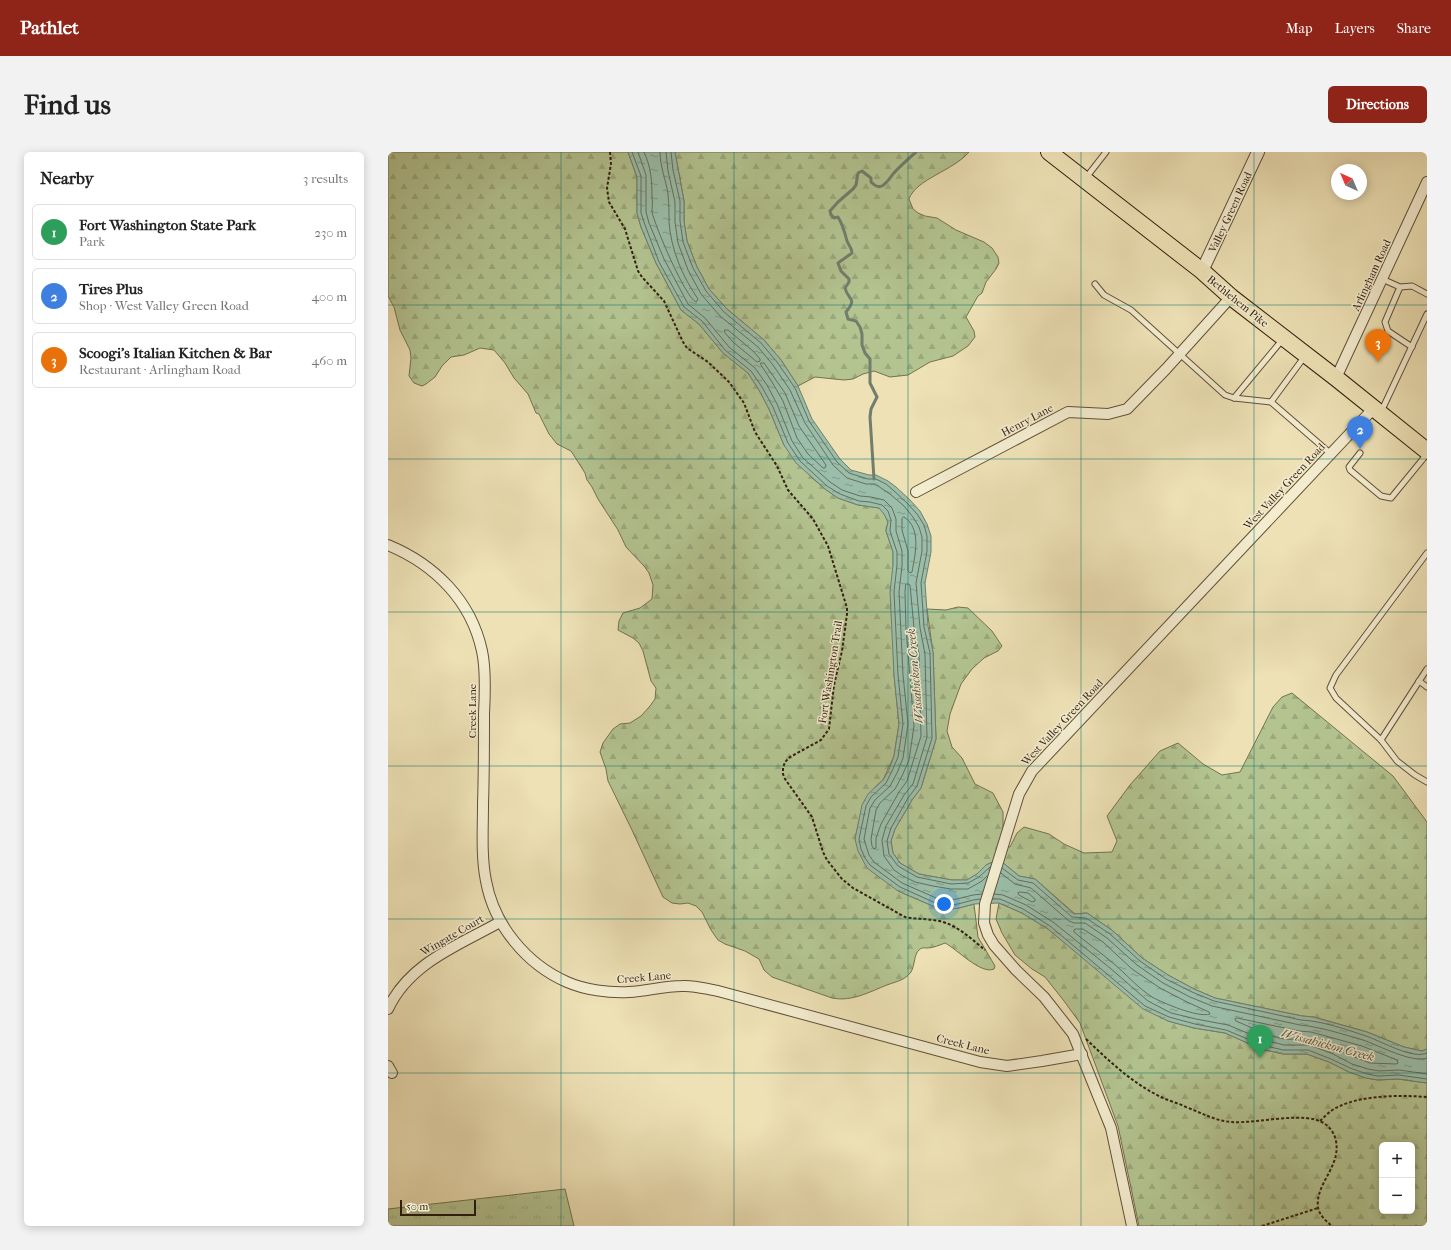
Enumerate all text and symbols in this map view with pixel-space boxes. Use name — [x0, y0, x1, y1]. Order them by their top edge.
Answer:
text: Pathlet — [20, 17, 79, 39]
text: Map — [1286, 20, 1313, 37]
text: Layers — [1335, 20, 1375, 37]
text: Share — [1397, 20, 1431, 37]
button: Directions — [1328, 86, 1427, 123]
text: Find us — [24, 88, 111, 121]
north arrow — [1331, 164, 1367, 200]
text: Nearby — [40, 168, 94, 188]
street label: Valley Green Road — [1206, 169, 1255, 256]
text: 3 results — [303, 171, 348, 186]
text: Fort Washington State Park — [79, 216, 256, 234]
text: 1 — [52, 225, 56, 240]
text: 230 m — [314, 225, 347, 240]
text: Park — [79, 234, 105, 249]
street label: Arlingham Road — [1349, 236, 1394, 314]
street label: Bethlehem Pike — [1204, 273, 1271, 330]
text: Tires Plus — [79, 280, 143, 298]
text: 2 — [51, 289, 57, 304]
text: 400 m — [311, 289, 347, 304]
text: Shop · West Valley Green Road — [79, 298, 249, 313]
pin: 3 — [1365, 329, 1391, 362]
text: Scoogi's Italian Kitchen & Bar — [79, 344, 272, 362]
text: 3 — [51, 353, 57, 368]
text: 460 m — [312, 353, 347, 368]
text: Restaurant · Arlingham Road — [79, 362, 241, 377]
street label: Henry Lane — [999, 401, 1056, 440]
pin: 2 — [1347, 416, 1373, 449]
street label: West Valley Green Road — [1240, 440, 1328, 533]
street label: Fort Washington Trail — [816, 620, 845, 725]
water label: Wissahickon Creek — [904, 628, 926, 724]
street label: West Valley Green Road — [1018, 676, 1106, 769]
street label: Creek Lane — [466, 683, 479, 738]
your location — [934, 894, 954, 914]
street label: Wingate Court — [417, 912, 486, 959]
street label: Creek Lane — [616, 969, 672, 986]
pin: 1 — [1247, 1025, 1273, 1058]
water label: Wissahickon Creek — [1280, 1026, 1376, 1064]
street label: Creek Lane — [935, 1032, 991, 1058]
map controls — [1379, 1142, 1415, 1214]
button: + — [1379, 1142, 1415, 1178]
button: − — [1379, 1178, 1415, 1214]
scale bar — [400, 1198, 476, 1217]
text: 50 m — [406, 1200, 428, 1213]

